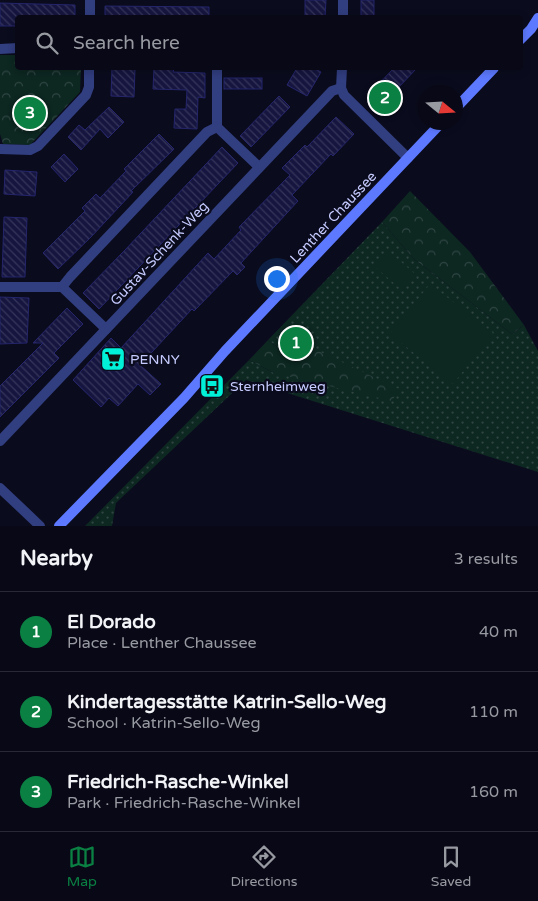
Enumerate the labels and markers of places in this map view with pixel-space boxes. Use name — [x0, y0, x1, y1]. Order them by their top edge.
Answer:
pin: 2 — [369, 79, 401, 117]
pin: 3 — [14, 94, 46, 132]
pin: 1 — [280, 324, 312, 362]
supermarket icon: PENNY — [100, 346, 126, 372]
place label: PENNY — [130, 351, 180, 368]
bus stop icon: Sternheimweg — [199, 373, 225, 399]
place label: Sternheimweg — [230, 378, 326, 395]

